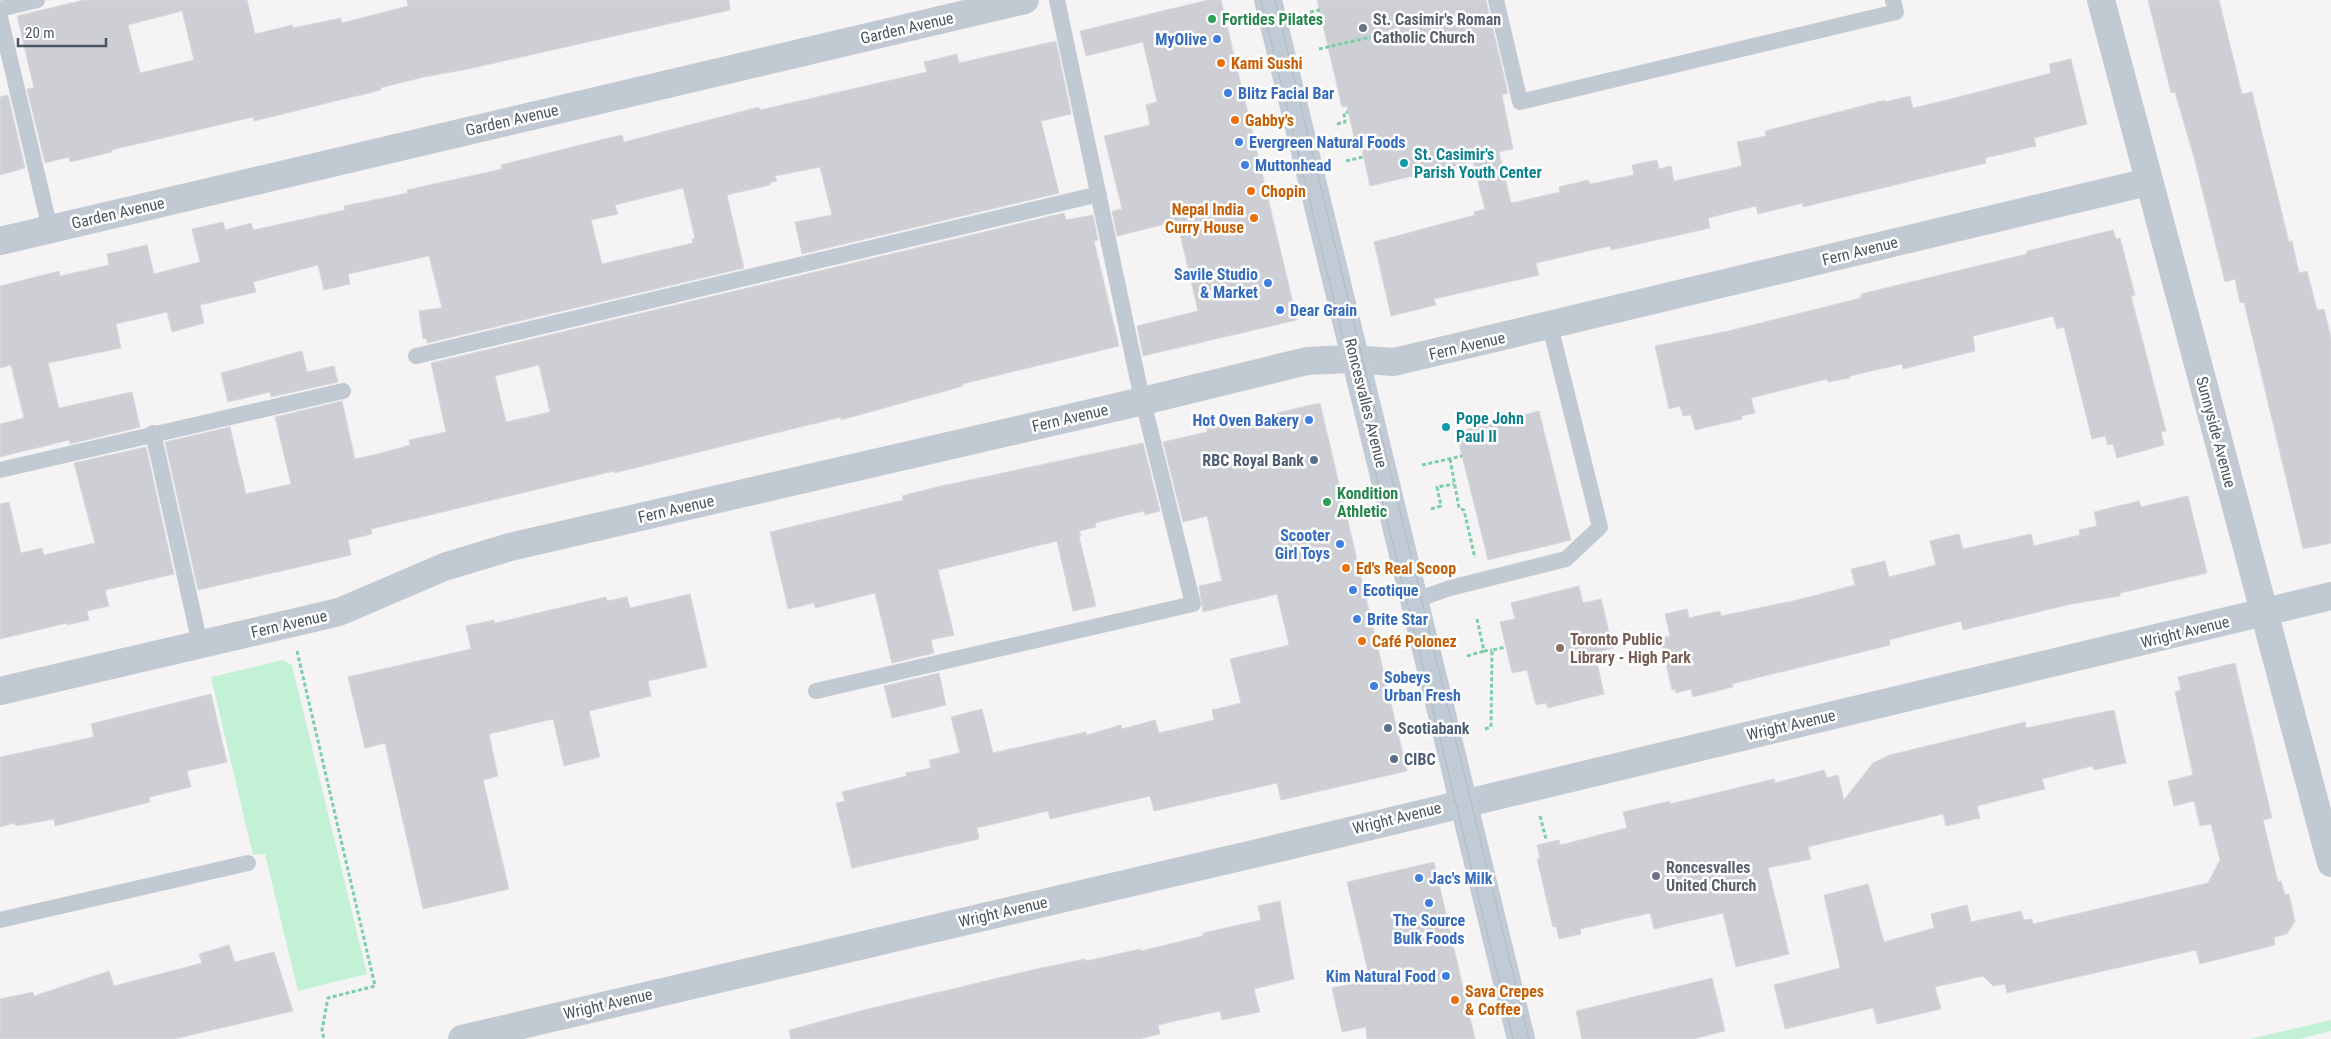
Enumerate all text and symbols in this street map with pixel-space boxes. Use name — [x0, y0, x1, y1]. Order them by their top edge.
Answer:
street label: Garden Avenue — [859, 8, 955, 48]
place label: Fortides Pilates — [1222, 10, 1323, 29]
place label: St. Casimir's Roman Catholic Church — [1373, 10, 1501, 47]
marker: Fortides Pilates — [1206, 13, 1218, 25]
scale bar — [18, 15, 105, 47]
marker: St. Casimir's Roman Catholic Church — [1357, 22, 1369, 34]
text: 20 m — [25, 24, 55, 42]
place label: MyOlive — [1155, 30, 1207, 49]
marker: MyOlive — [1211, 33, 1223, 45]
place label: Kami Sushi — [1231, 54, 1303, 73]
marker: Kami Sushi — [1215, 57, 1227, 69]
place label: Blitz Facial Bar — [1238, 84, 1334, 103]
marker: Blitz Facial Bar — [1222, 87, 1234, 99]
street label: Garden Avenue — [464, 100, 560, 140]
place label: Gabby's — [1245, 111, 1294, 130]
marker: Gabby's — [1229, 114, 1241, 126]
place label: Evergreen Natural Foods — [1249, 133, 1406, 152]
marker: Evergreen Natural Foods — [1233, 136, 1245, 148]
place label: St. Casimir's Parish Youth Center — [1414, 145, 1542, 182]
place label: Muttonhead — [1255, 156, 1331, 175]
marker: St. Casimir's Parish Youth Center — [1398, 157, 1410, 169]
marker: Muttonhead — [1239, 159, 1251, 171]
place label: Chopin — [1261, 182, 1306, 201]
marker: Chopin — [1245, 185, 1257, 197]
street label: Garden Avenue — [70, 193, 166, 233]
place label: Nepal India Curry House — [1165, 200, 1244, 237]
marker: Nepal India Curry House — [1248, 212, 1260, 224]
street label: Fern Avenue — [1820, 232, 1900, 270]
place label: Savile Studio & Market — [1174, 265, 1258, 302]
marker: Savile Studio & Market — [1262, 277, 1274, 289]
place label: Dear Grain — [1290, 301, 1357, 320]
marker: Dear Grain — [1274, 304, 1286, 316]
street label: Fern Avenue — [1427, 328, 1507, 364]
street label: Roncesvalles Avenue — [1341, 336, 1391, 470]
street label: Sunnyside Avenue — [2192, 374, 2240, 490]
street label: Fern Avenue — [1030, 400, 1110, 436]
place label: Pope John Paul II — [1456, 409, 1524, 446]
place label: Hot Oven Bakery — [1192, 411, 1299, 430]
marker: Hot Oven Bakery — [1303, 414, 1315, 426]
marker: Pope John Paul II — [1440, 421, 1452, 433]
place label: RBC Royal Bank — [1202, 451, 1304, 470]
marker: RBC Royal Bank — [1308, 454, 1320, 466]
place label: Kondition Athletic — [1337, 484, 1398, 521]
street label: Fern Avenue — [636, 491, 716, 527]
marker: Kondition Athletic — [1321, 496, 1333, 508]
place label: Scooter Girl Toys — [1275, 526, 1330, 563]
marker: Scooter Girl Toys — [1334, 538, 1346, 550]
place label: Ed's Real Scoop — [1356, 559, 1456, 578]
marker: Ed's Real Scoop — [1340, 562, 1352, 574]
place label: Ecotique — [1363, 581, 1419, 600]
marker: Ecotique — [1347, 584, 1359, 596]
street label: Fern Avenue — [249, 606, 329, 642]
place label: Brite Star — [1367, 610, 1428, 629]
street label: Wright Avenue — [2139, 612, 2231, 652]
marker: Brite Star — [1351, 613, 1363, 625]
place label: Toronto Public Library - High Park — [1570, 630, 1691, 667]
place label: Café Polonez — [1372, 632, 1457, 651]
marker: Café Polonez — [1356, 635, 1368, 647]
marker: Toronto Public Library - High Park — [1554, 642, 1566, 654]
place label: Sobeys Urban Fresh — [1384, 668, 1461, 705]
marker: Sobeys Urban Fresh — [1368, 680, 1380, 692]
street label: Wright Avenue — [1745, 706, 1837, 744]
place label: Scotiabank — [1398, 719, 1470, 738]
marker: Scotiabank — [1382, 722, 1394, 734]
place label: CIBC — [1404, 750, 1436, 769]
marker: CIBC — [1388, 753, 1400, 765]
street label: Wright Avenue — [1351, 798, 1443, 838]
place label: Roncesvalles United Church — [1666, 858, 1757, 895]
place label: Jac's Milk — [1429, 869, 1493, 888]
marker: Roncesvalles United Church — [1650, 870, 1662, 882]
marker: Jac's Milk — [1413, 872, 1425, 884]
street label: Wright Avenue — [957, 893, 1049, 931]
marker: The Source Bulk Foods — [1423, 897, 1435, 909]
place label: The Source Bulk Foods — [1393, 911, 1466, 948]
place label: Kim Natural Food — [1326, 967, 1436, 986]
marker: Kim Natural Food — [1440, 970, 1452, 982]
place label: Sava Crepes & Coffee — [1465, 982, 1544, 1019]
street label: Wright Avenue — [562, 985, 654, 1023]
marker: Sava Crepes & Coffee — [1449, 994, 1461, 1006]

